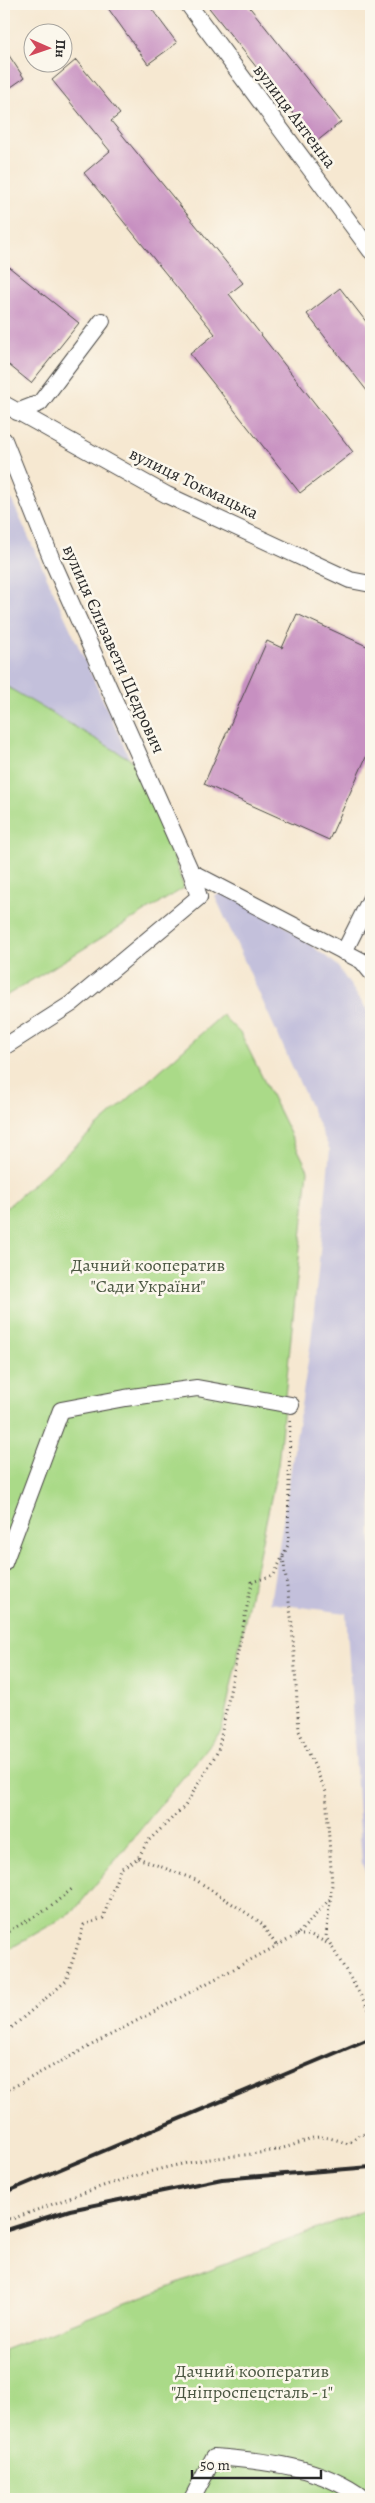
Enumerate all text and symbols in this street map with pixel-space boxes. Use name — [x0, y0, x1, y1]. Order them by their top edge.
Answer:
north arrow — [22, 22, 72, 72]
text: Пн — [51, 39, 70, 58]
street label: вулиця Антенна — [248, 59, 342, 174]
street label: вулиця Токмацька — [125, 441, 263, 525]
street label: вулиця Єлизавети Щедрович — [57, 541, 171, 757]
park label: Дачний кооператив "Сади України" — [71, 1253, 225, 1298]
park label: Дачний кооператив "Дніпроспецсталь - 1" — [171, 2359, 333, 2404]
scale bar — [192, 2448, 321, 2480]
text: 50 m — [200, 2455, 230, 2475]

